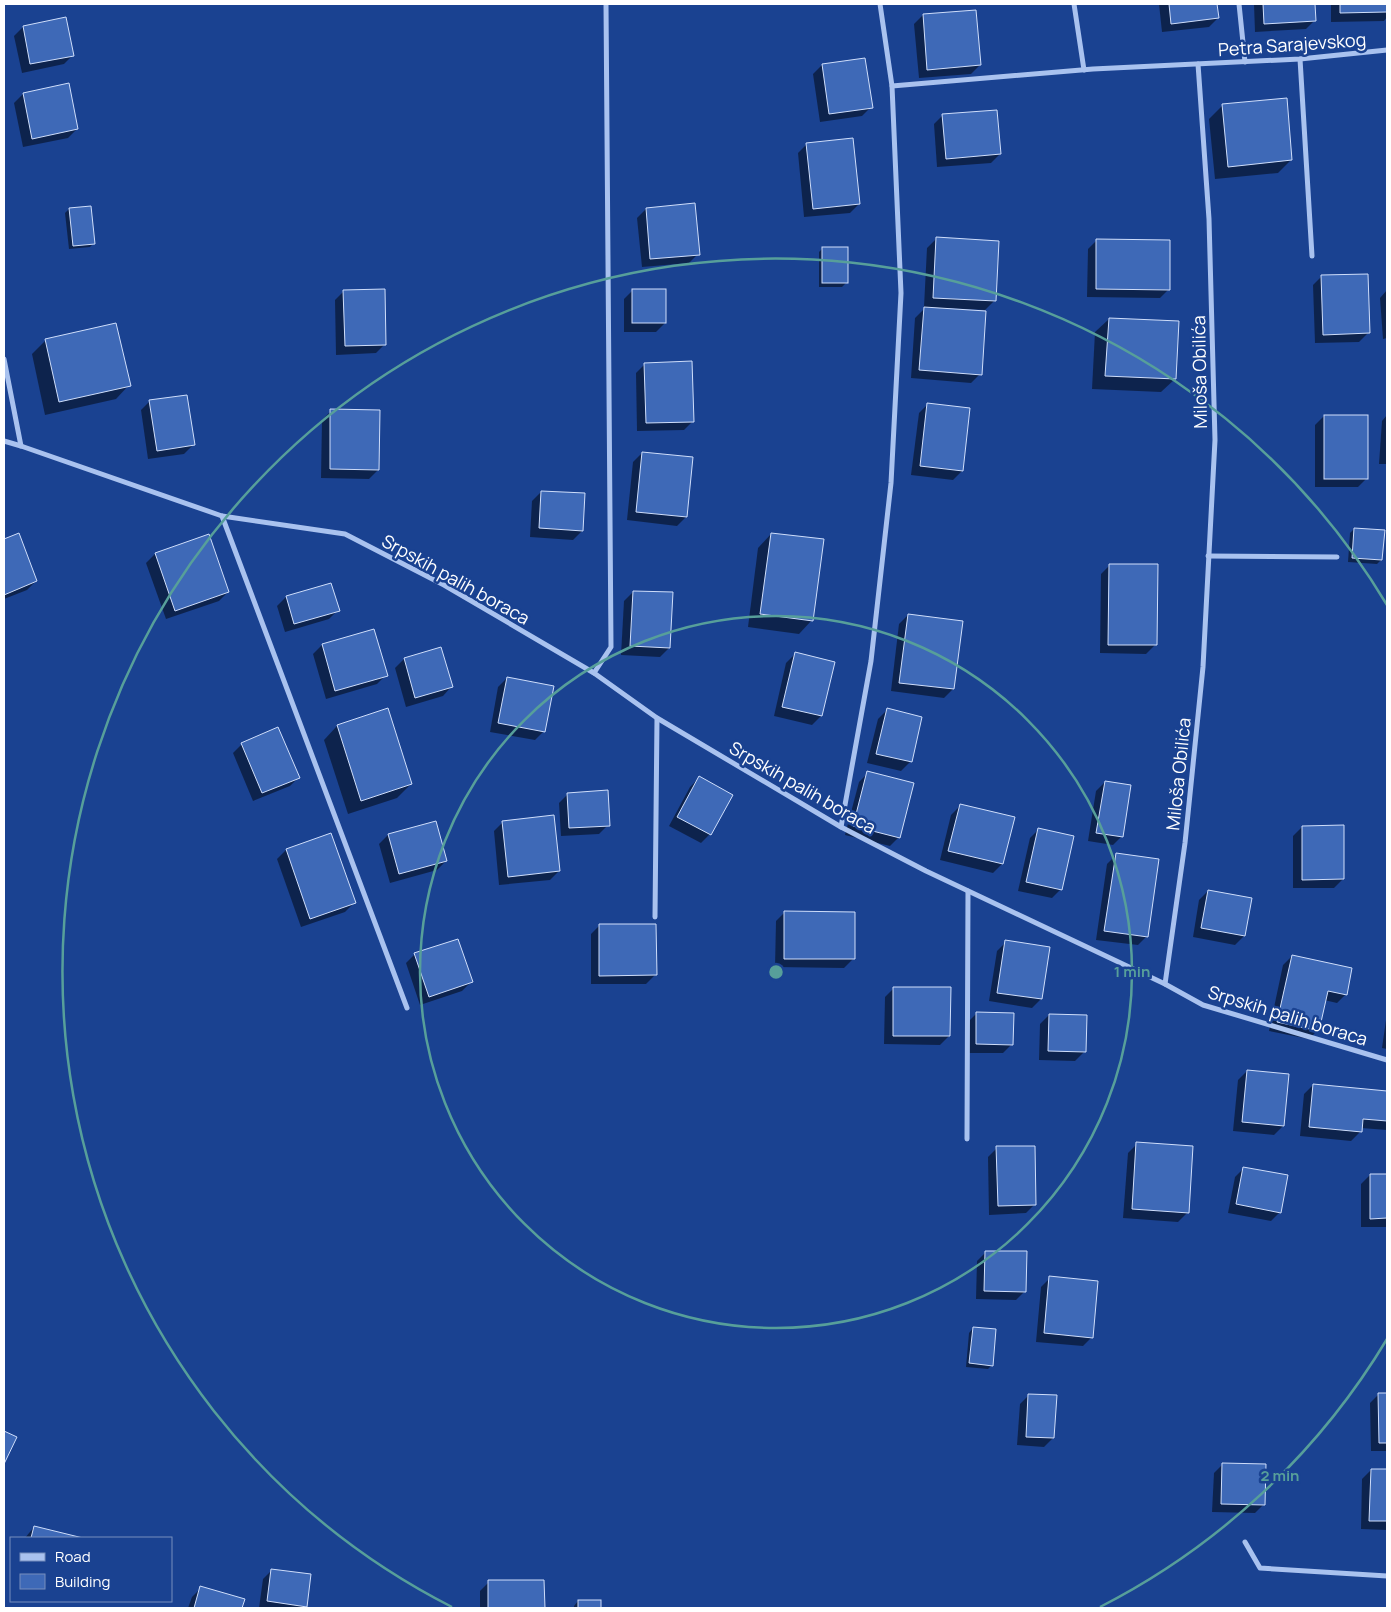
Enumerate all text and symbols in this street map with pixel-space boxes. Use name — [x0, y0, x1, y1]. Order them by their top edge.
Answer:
street label: Petra Sarajevskog — [1217, 27, 1367, 61]
street label: Miloša Obilića — [1186, 315, 1212, 429]
street label: Srpskih palih boraca — [378, 528, 534, 630]
street label: Miloša Obilića — [1160, 716, 1196, 832]
street label: Srpskih palih boraca — [725, 735, 881, 839]
text: 1 min — [1114, 961, 1150, 982]
centre of rings — [767, 963, 785, 981]
street label: Srpskih palih boraca — [1205, 979, 1371, 1051]
text: 2 min — [1260, 1465, 1300, 1486]
legend — [10, 1537, 172, 1602]
text: Road — [55, 1546, 91, 1567]
text: Building — [55, 1571, 110, 1592]

